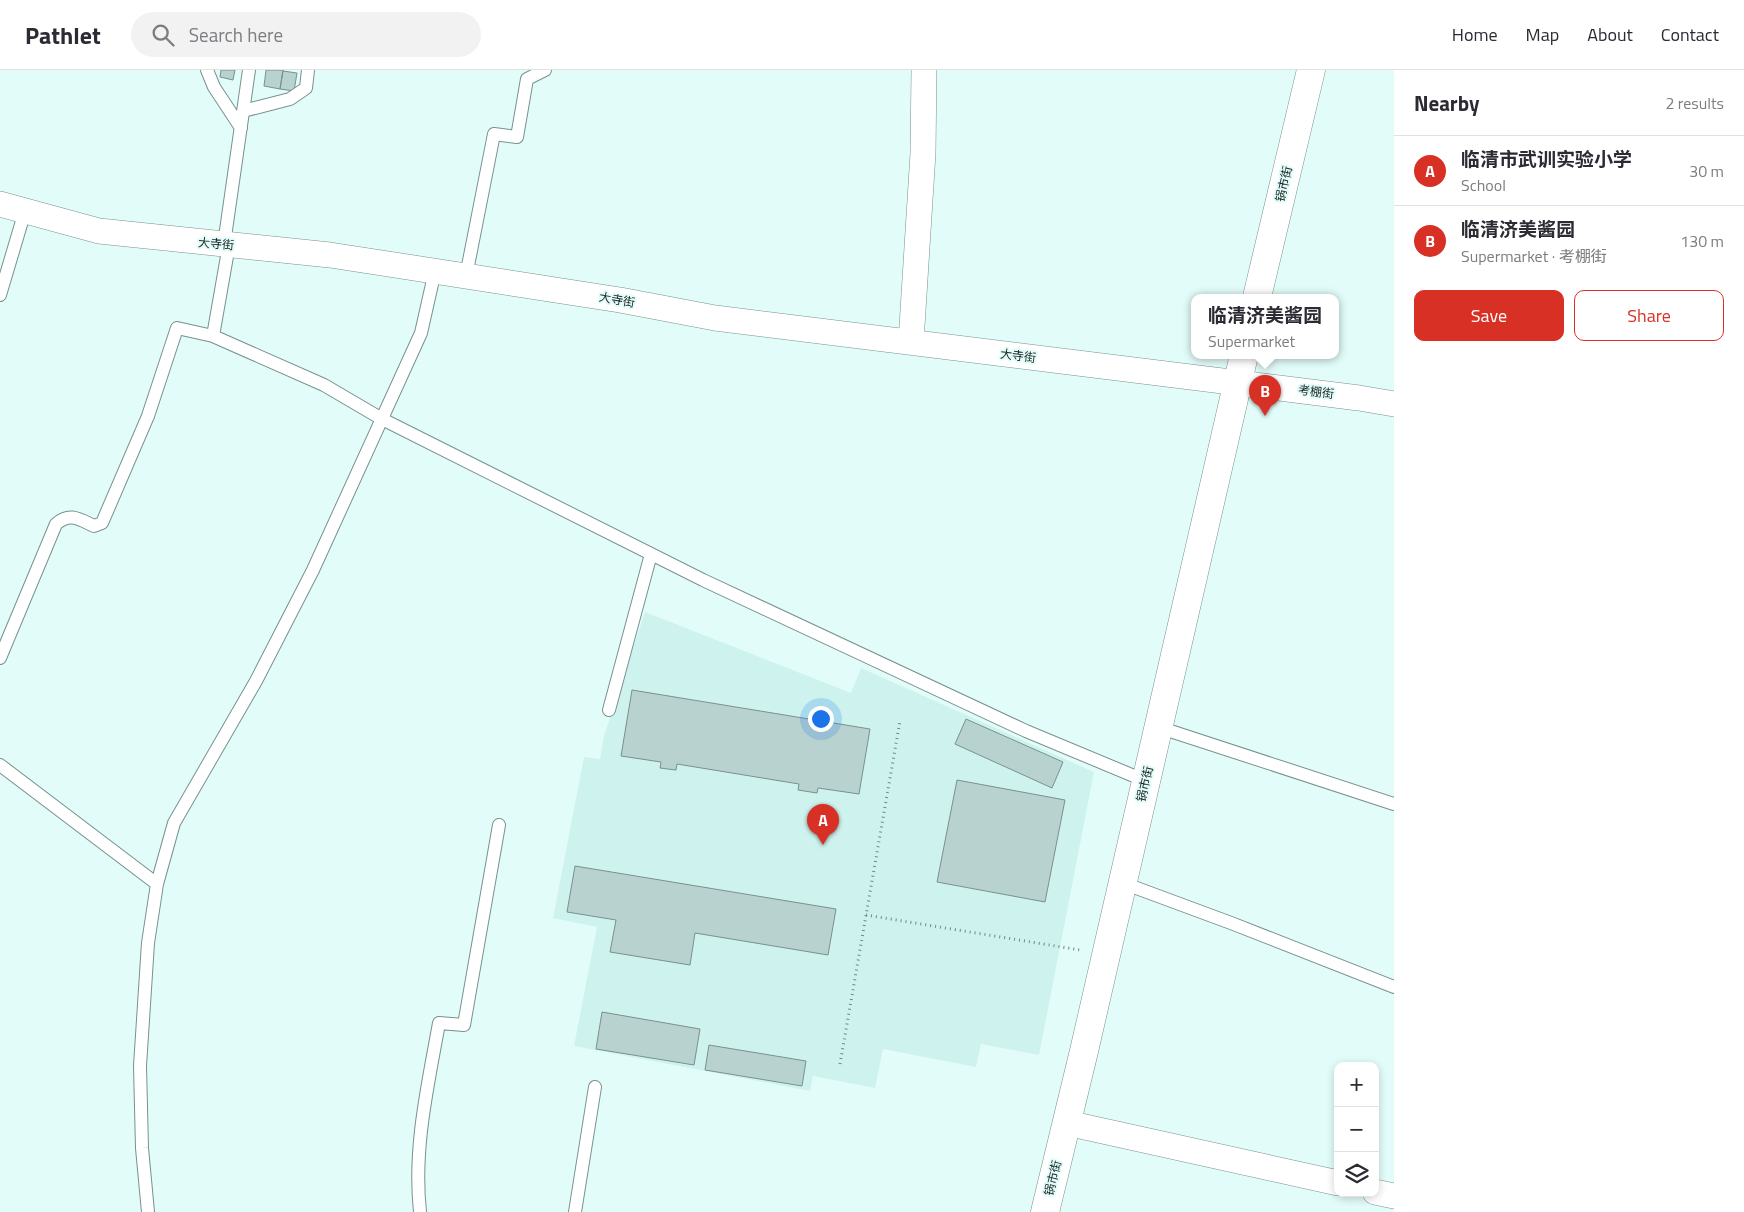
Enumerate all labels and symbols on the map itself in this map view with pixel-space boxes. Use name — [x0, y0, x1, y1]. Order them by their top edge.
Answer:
street label: 锅市街 — [1270, 164, 1297, 204]
street label: 大寺街 — [197, 232, 235, 255]
street label: 大寺街 — [598, 287, 636, 312]
street label: 大寺街 — [999, 344, 1037, 367]
pin: B — [1249, 375, 1281, 416]
street label: 考棚街 — [1297, 380, 1335, 403]
your location — [808, 706, 834, 732]
street label: 锅市街 — [1131, 764, 1158, 804]
pin: A — [807, 804, 839, 845]
street label: 锅市街 — [1039, 1158, 1066, 1198]

